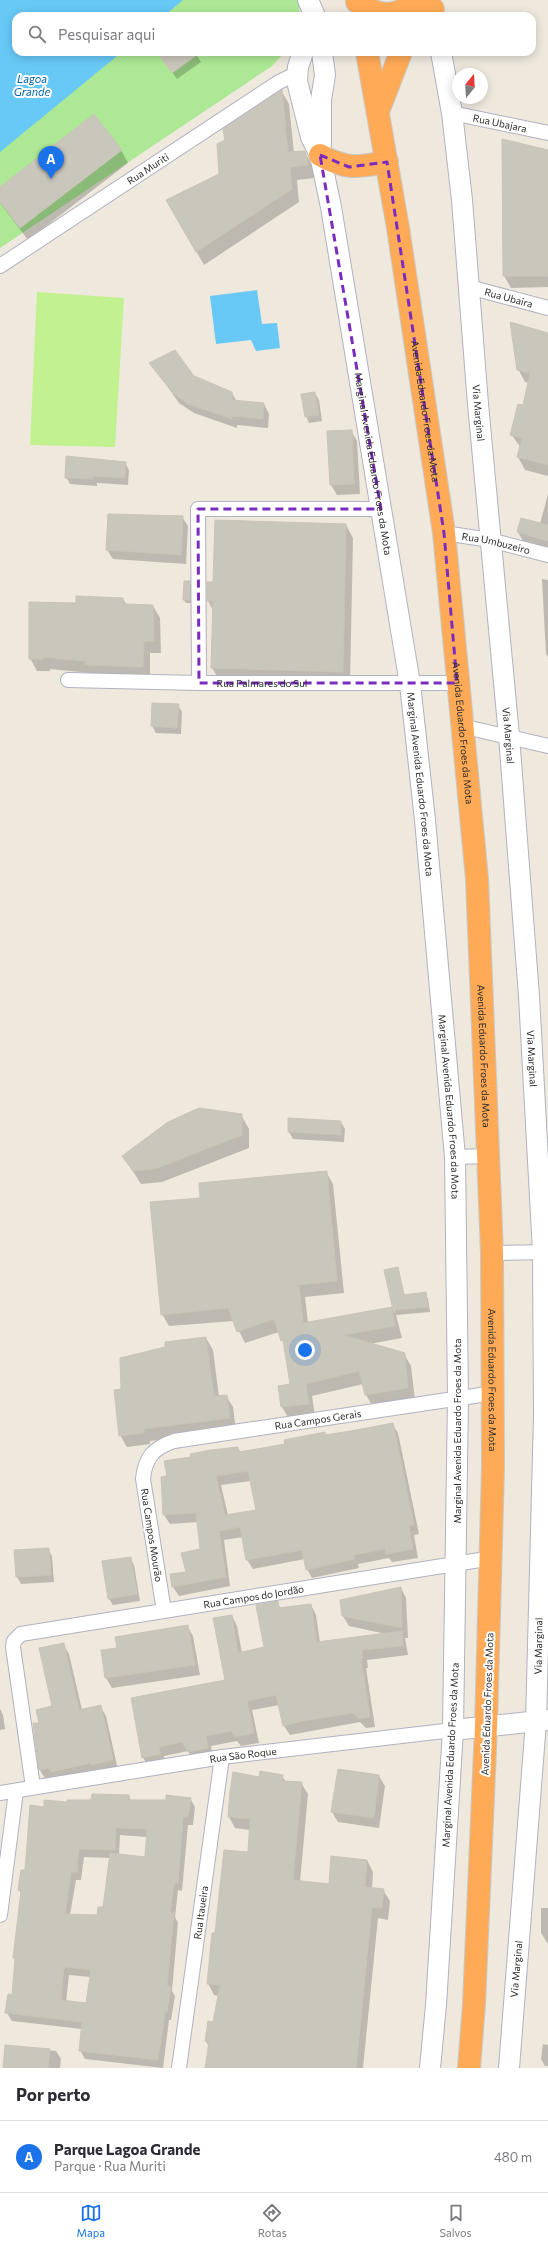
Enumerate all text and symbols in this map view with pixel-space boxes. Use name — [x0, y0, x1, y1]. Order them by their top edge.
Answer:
search box — [12, 12, 536, 56]
icon: search — [26, 23, 48, 45]
text: Pesquisar aqui — [58, 25, 155, 43]
north arrow — [452, 68, 488, 104]
water label: Lagoa Grande — [14, 72, 50, 98]
street label: Rua Ubajara — [472, 112, 528, 134]
pin: A — [38, 146, 64, 179]
street label: Rua Muriti — [124, 150, 171, 187]
street label: Rua Ubaira — [483, 285, 534, 310]
street label: Avenida Eduardo Froes da Mota — [409, 340, 442, 483]
street label: Marginal Avenida Eduardo Froes da Mota — [352, 371, 395, 556]
street label: Via Marginal — [470, 384, 487, 442]
street label: Rua Umbuzeiro — [461, 530, 531, 556]
street label: Avenida Eduardo Froes da Mota — [450, 661, 476, 805]
street label: Rua Palmares do Sul — [217, 677, 307, 689]
street label: Marginal Avenida Eduardo Froes da Mota — [405, 691, 436, 877]
street label: Via Marginal — [500, 707, 517, 764]
street label: Avenida Eduardo Froes da Mota — [475, 984, 493, 1128]
street label: Marginal Avenida Eduardo Froes da Mota — [436, 1014, 462, 1199]
street label: Via Marginal — [525, 1030, 540, 1087]
street label: Avenida Eduardo Froes da Mota — [486, 1308, 499, 1451]
street label: Marginal Avenida Eduardo Froes da Mota — [451, 1339, 463, 1523]
your location — [295, 1340, 315, 1360]
street label: Rua Campos Gerais — [274, 1407, 362, 1432]
street label: Rua Campos Mourão — [139, 1487, 165, 1583]
street label: Rua Campos do Jordão — [202, 1582, 305, 1611]
street label: Via Marginal — [532, 1618, 544, 1674]
street label: Avenida Eduardo Froes da Mota — [479, 1632, 495, 1776]
street label: Marginal Avenida Eduardo Froes da Mota — [439, 1662, 461, 1848]
street label: Rua São Roque — [209, 1745, 277, 1765]
street label: Rua Itaueira — [191, 1885, 210, 1940]
street label: Via Marginal — [508, 1940, 524, 1998]
text: Por perto — [16, 2084, 91, 2105]
text: Parque Lagoa Grande — [54, 2140, 200, 2158]
text: A — [24, 2149, 34, 2165]
text: 480 m — [494, 2149, 532, 2165]
text: Parque · Rua Muriti — [54, 2158, 166, 2174]
tab: Mapa — [76, 2202, 105, 2239]
tab: Rotas — [258, 2202, 287, 2239]
tab: Salvos — [440, 2202, 472, 2239]

